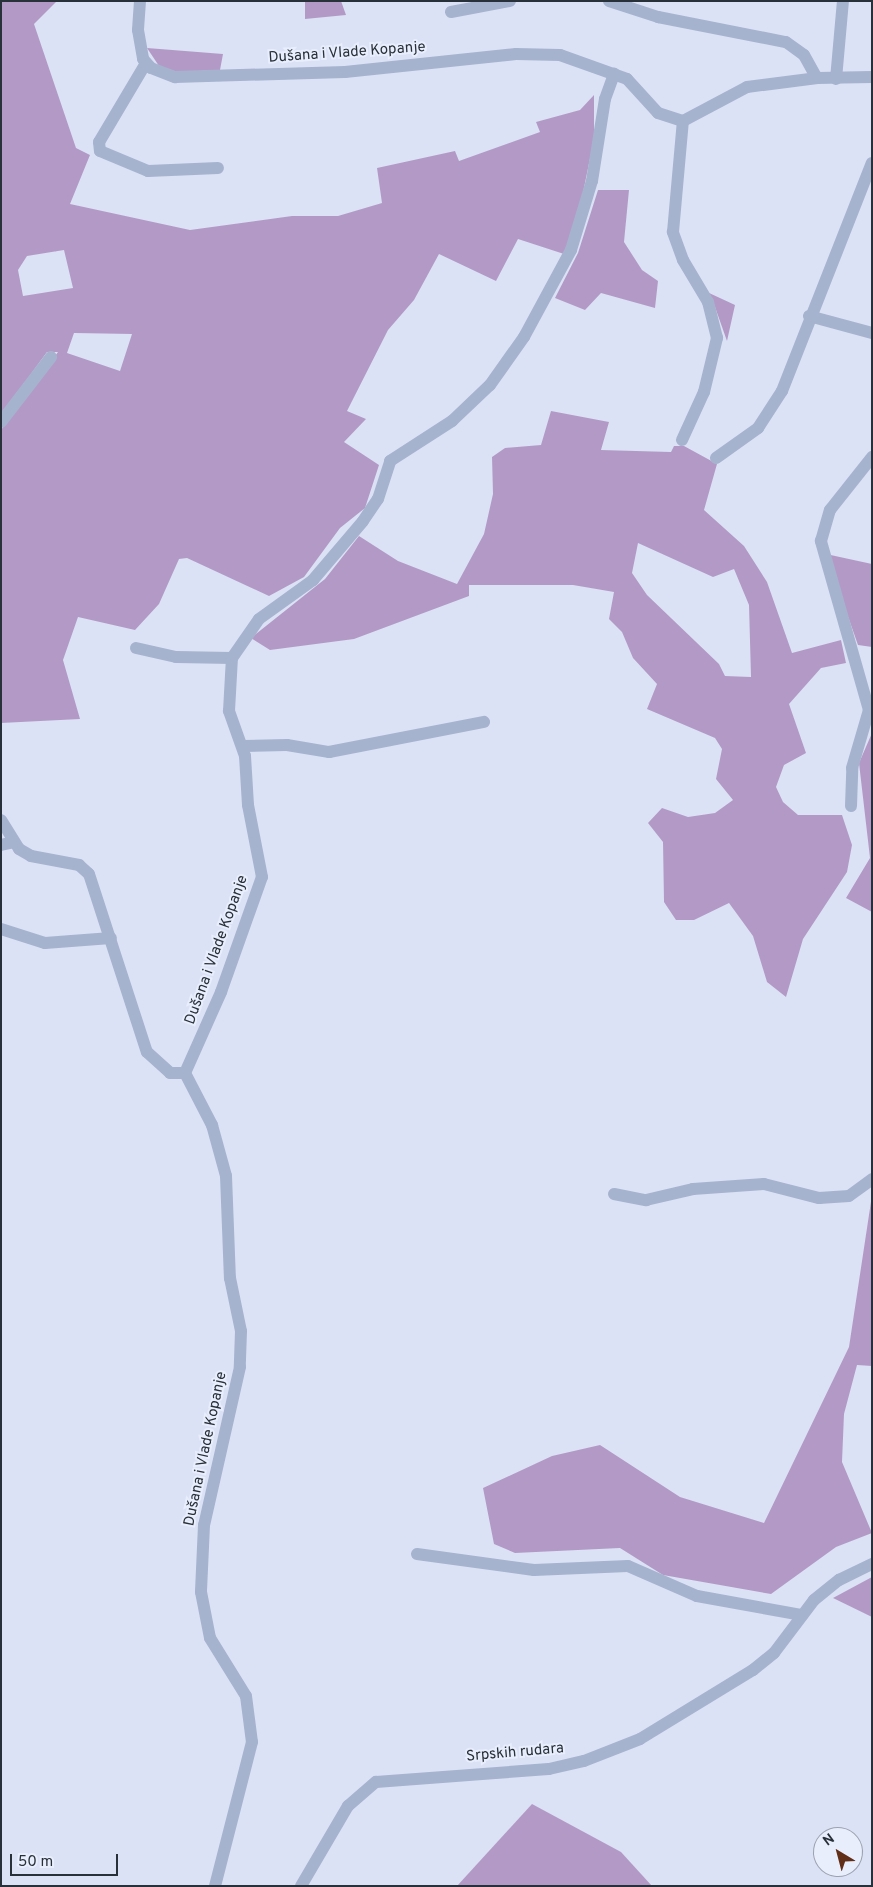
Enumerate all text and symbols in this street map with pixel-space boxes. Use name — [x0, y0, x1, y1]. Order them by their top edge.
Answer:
street label: Dušana i Vlade Kopanje — [267, 39, 427, 67]
street label: Dušana i Vlade Kopanje — [182, 873, 252, 1027]
street label: Dušana i Vlade Kopanje — [181, 1370, 231, 1528]
street label: Srpskih rudara — [465, 1740, 565, 1766]
north arrow — [813, 1827, 863, 1877]
text: N — [820, 1831, 838, 1850]
scale bar — [12, 1844, 120, 1876]
text: 50 m — [18, 1853, 53, 1872]

